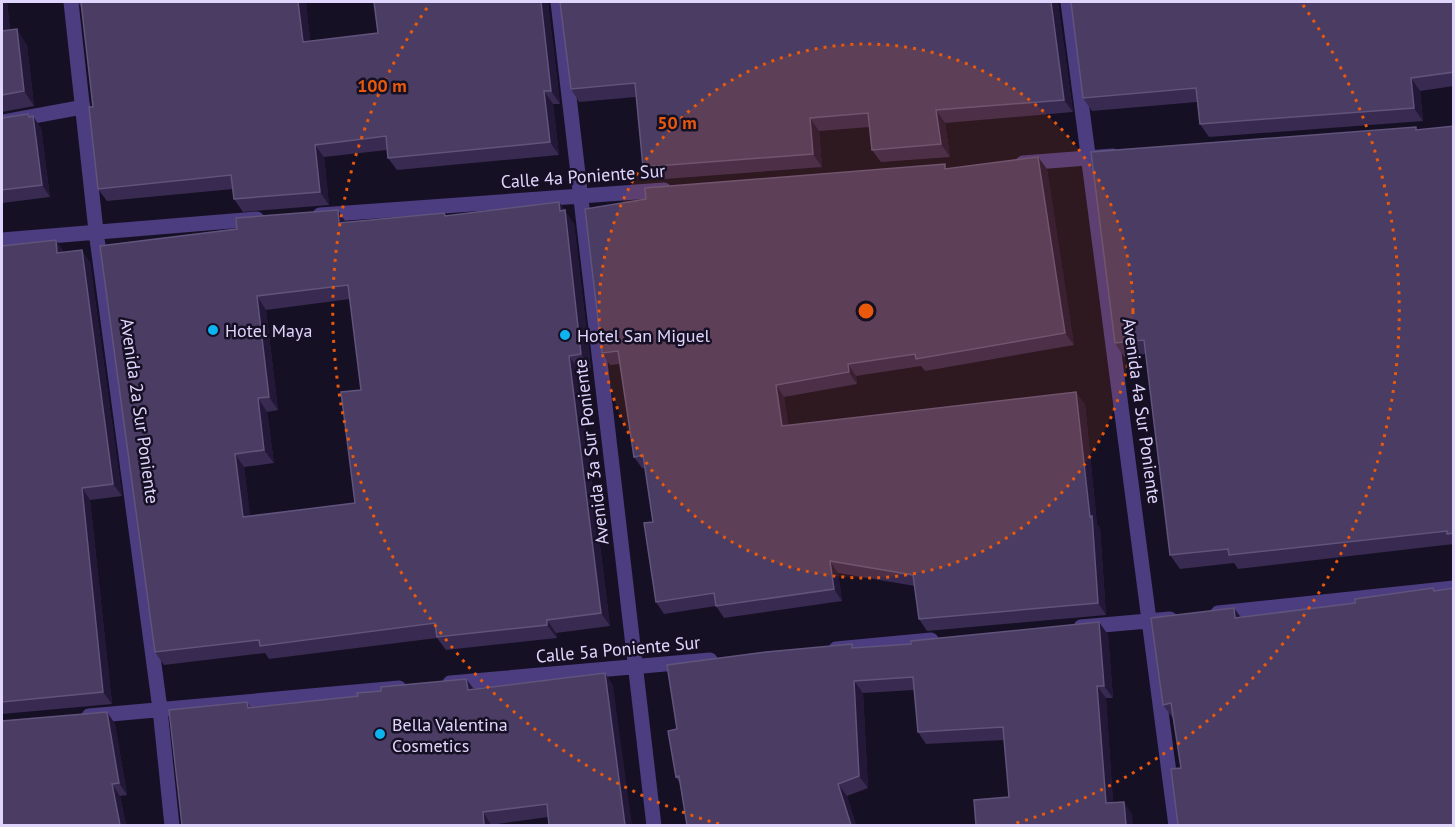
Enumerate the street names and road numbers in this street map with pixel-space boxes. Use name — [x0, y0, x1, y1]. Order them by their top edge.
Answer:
street label: Calle 4a Poniente Sur — [500, 159, 666, 193]
street label: Avenida 2a Sur Poniente — [116, 317, 164, 505]
street label: Avenida 4a Sur Poniente — [1118, 317, 1166, 505]
street label: Avenida 3a Sur Poniente — [568, 358, 614, 546]
street label: Calle 5a Poniente Sur — [535, 630, 701, 668]

